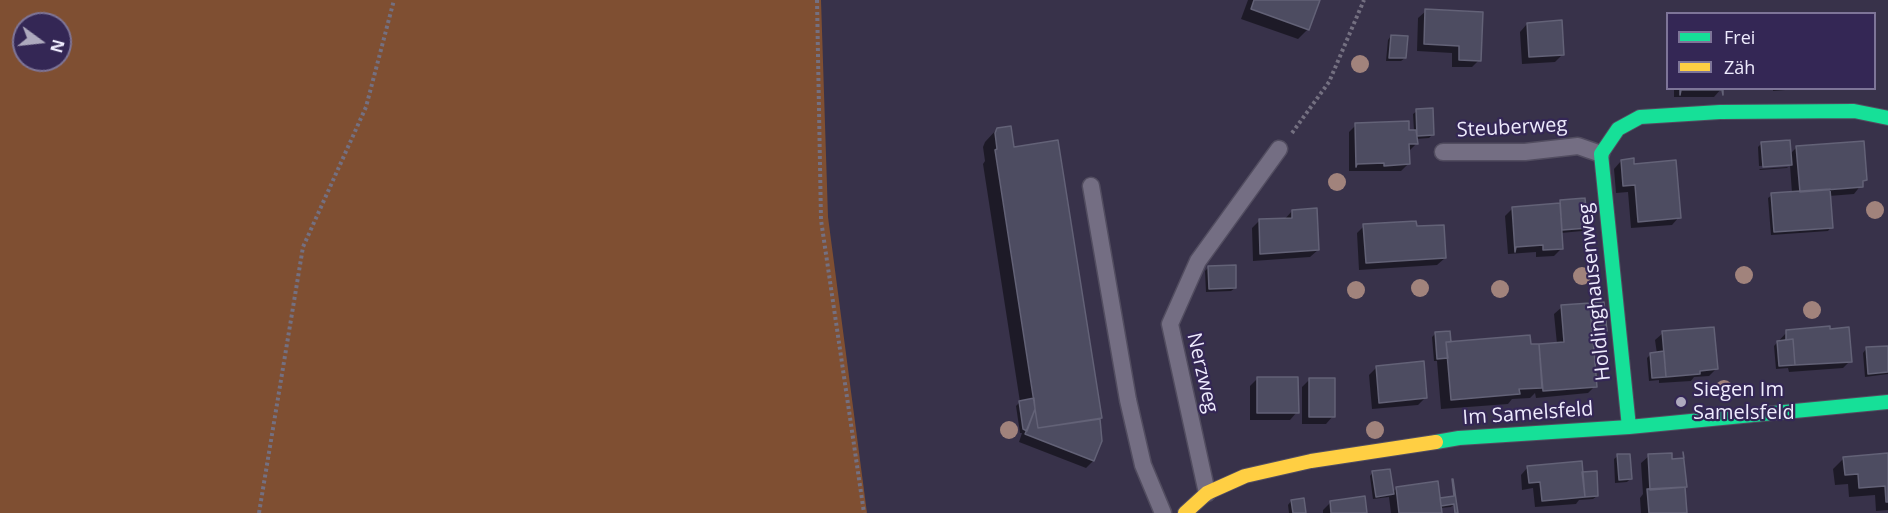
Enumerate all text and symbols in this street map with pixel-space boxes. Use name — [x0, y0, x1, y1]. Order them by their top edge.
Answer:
north arrow — [12, 12, 72, 72]
legend — [1666, 12, 1876, 90]
text: Frei — [1724, 25, 1755, 49]
text: N — [45, 37, 70, 55]
text: Zäh — [1724, 55, 1755, 79]
street label: Steuberweg — [1456, 113, 1568, 143]
street label: Holdinghausenweg — [1574, 202, 1616, 382]
street label: Nerzweg — [1181, 331, 1223, 415]
place label: Siegen Im Samelsfeld — [1693, 378, 1795, 425]
marker: Siegen Im Samelsfeld — [1674, 395, 1688, 409]
street label: Im Samelsfeld — [1462, 397, 1594, 431]

